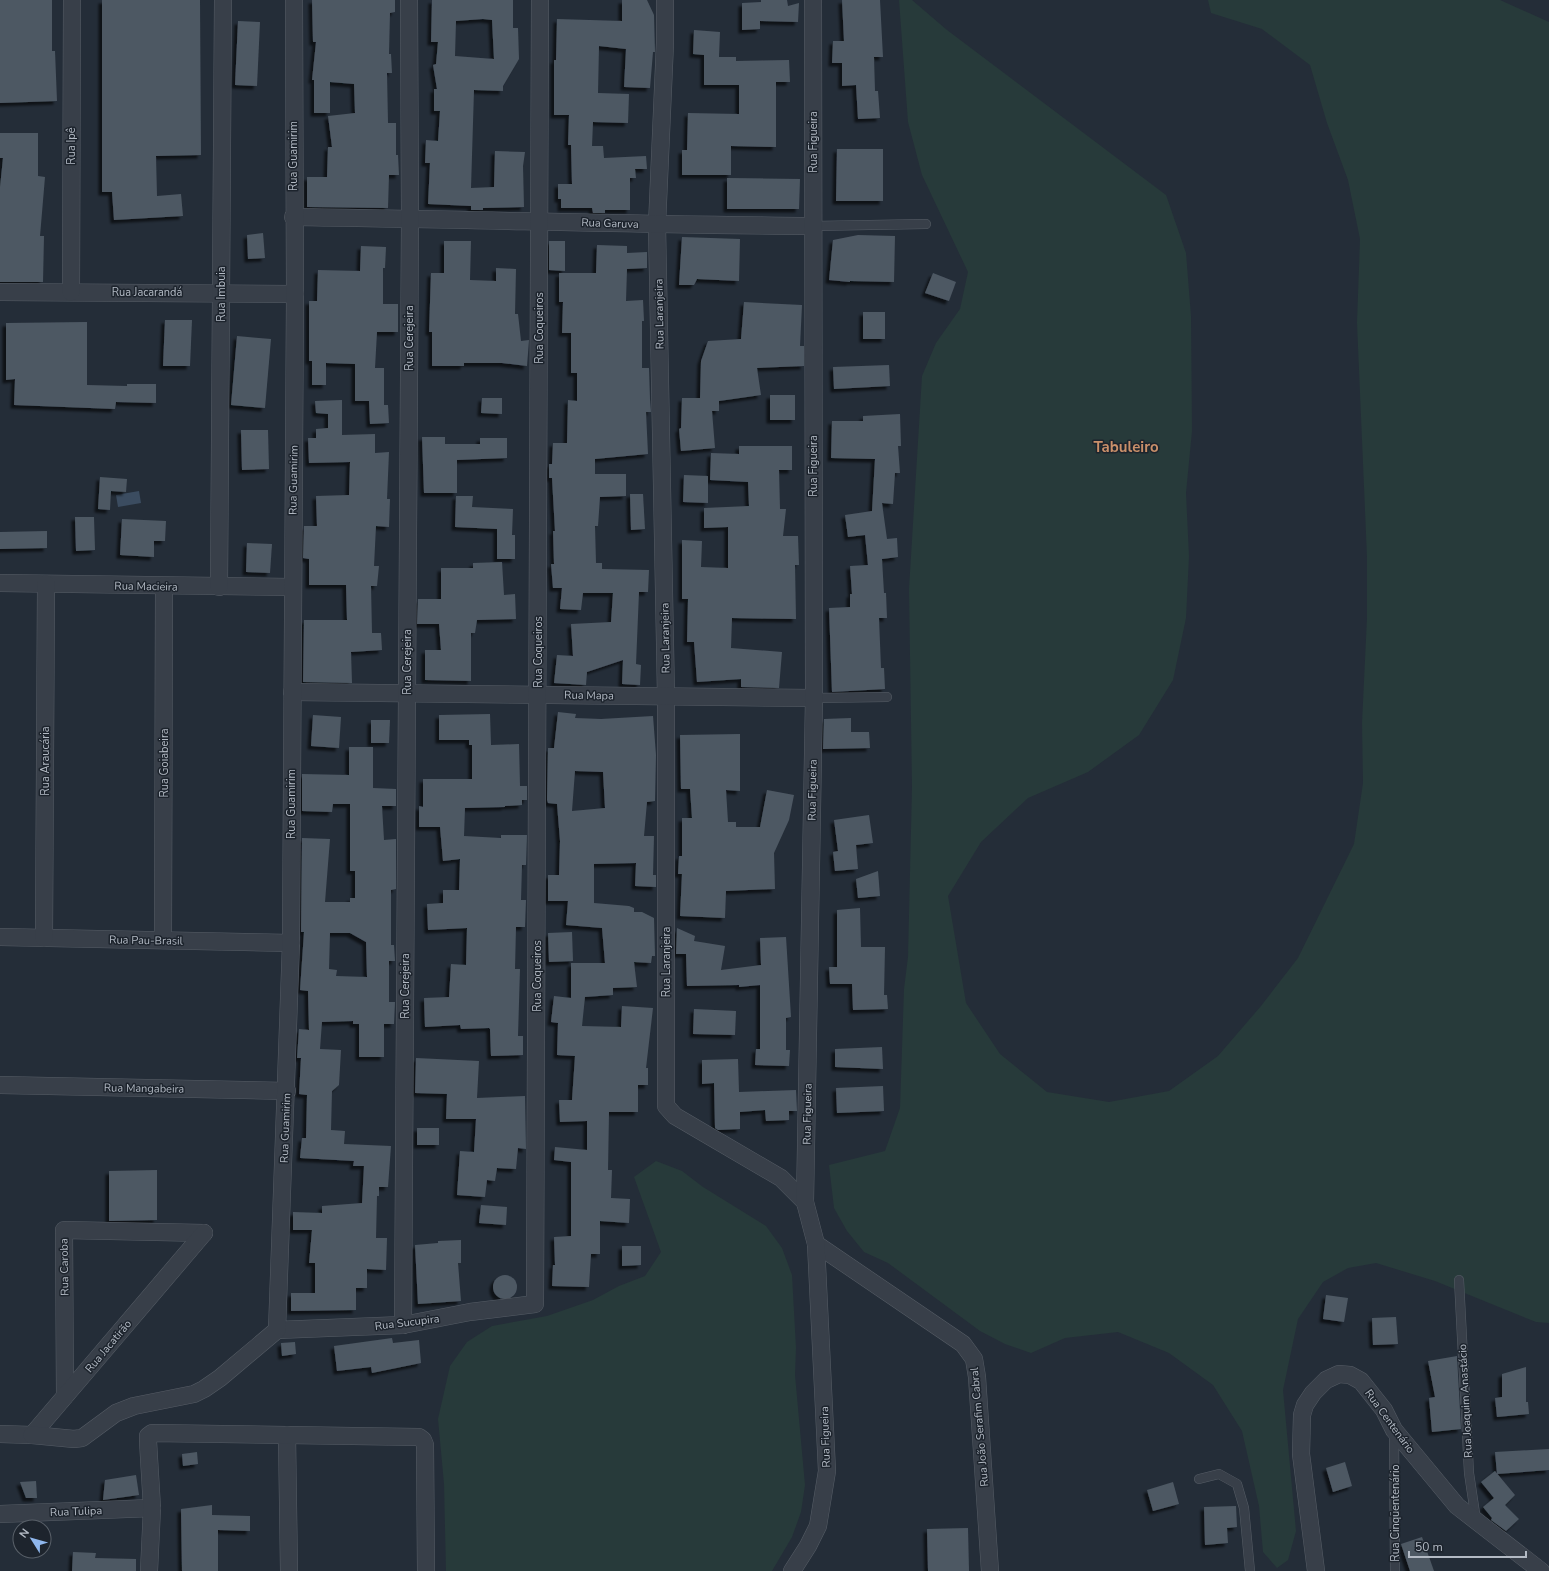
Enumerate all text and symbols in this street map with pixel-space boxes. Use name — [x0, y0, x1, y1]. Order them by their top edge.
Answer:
street label: Rua Figueira — [806, 111, 821, 173]
street label: Rua Guamirim — [286, 121, 301, 191]
street label: Rua Ipê — [64, 127, 79, 165]
street label: Rua Garuva — [581, 215, 639, 232]
street label: Rua Imbuia — [214, 266, 229, 322]
street label: Rua Laranjeira — [651, 278, 668, 349]
street label: Rua Jacarandá — [112, 285, 182, 300]
street label: Rua Coqueiros — [532, 292, 547, 364]
street label: Rua Cerejeira — [402, 305, 417, 371]
street label: Rua Figueira — [806, 435, 821, 497]
district label: Tabuleiro — [1093, 437, 1159, 457]
street label: Rua Guamirim — [285, 445, 302, 515]
street label: Rua Macieira — [114, 578, 178, 595]
street label: Rua Laranjeira — [657, 602, 674, 673]
street label: Rua Coqueiros — [531, 616, 546, 688]
street label: Rua Cerejeira — [400, 629, 415, 695]
street label: Rua Mapa — [564, 688, 614, 703]
street label: Rua Araucária — [38, 726, 53, 796]
street label: Rua Goiabeira — [157, 728, 172, 798]
street label: Rua Figueira — [804, 759, 821, 821]
street label: Rua Guamirim — [284, 769, 299, 839]
street label: Rua Laranjeira — [659, 927, 674, 997]
street label: Rua Pau-Brasil — [109, 932, 184, 949]
street label: Rua Coqueiros — [530, 940, 545, 1012]
street label: Rua Cerejeira — [398, 953, 413, 1019]
street label: Rua Mangabeira — [104, 1080, 185, 1097]
street label: Rua Figueira — [799, 1083, 816, 1145]
street label: Rua Guamirim — [277, 1093, 294, 1163]
street label: Rua Caroba — [56, 1238, 73, 1296]
street label: Rua Sucupira — [374, 1311, 440, 1334]
street label: Rua Jacatirão — [82, 1317, 135, 1376]
street label: Rua Joaquim Anastácio — [1455, 1344, 1476, 1458]
street label: Rua João Serafim Cabral — [967, 1366, 992, 1487]
street label: Rua Centenário — [1361, 1386, 1418, 1456]
street label: Rua Figueira — [817, 1406, 834, 1468]
street label: Rua Cinqüentenário — [1388, 1464, 1403, 1562]
street label: Rua Tulipa — [50, 1503, 103, 1520]
north arrow — [12, 1519, 52, 1559]
text: N — [16, 1525, 33, 1541]
scale bar — [1409, 1533, 1526, 1559]
text: 50 m — [1415, 1539, 1443, 1555]

